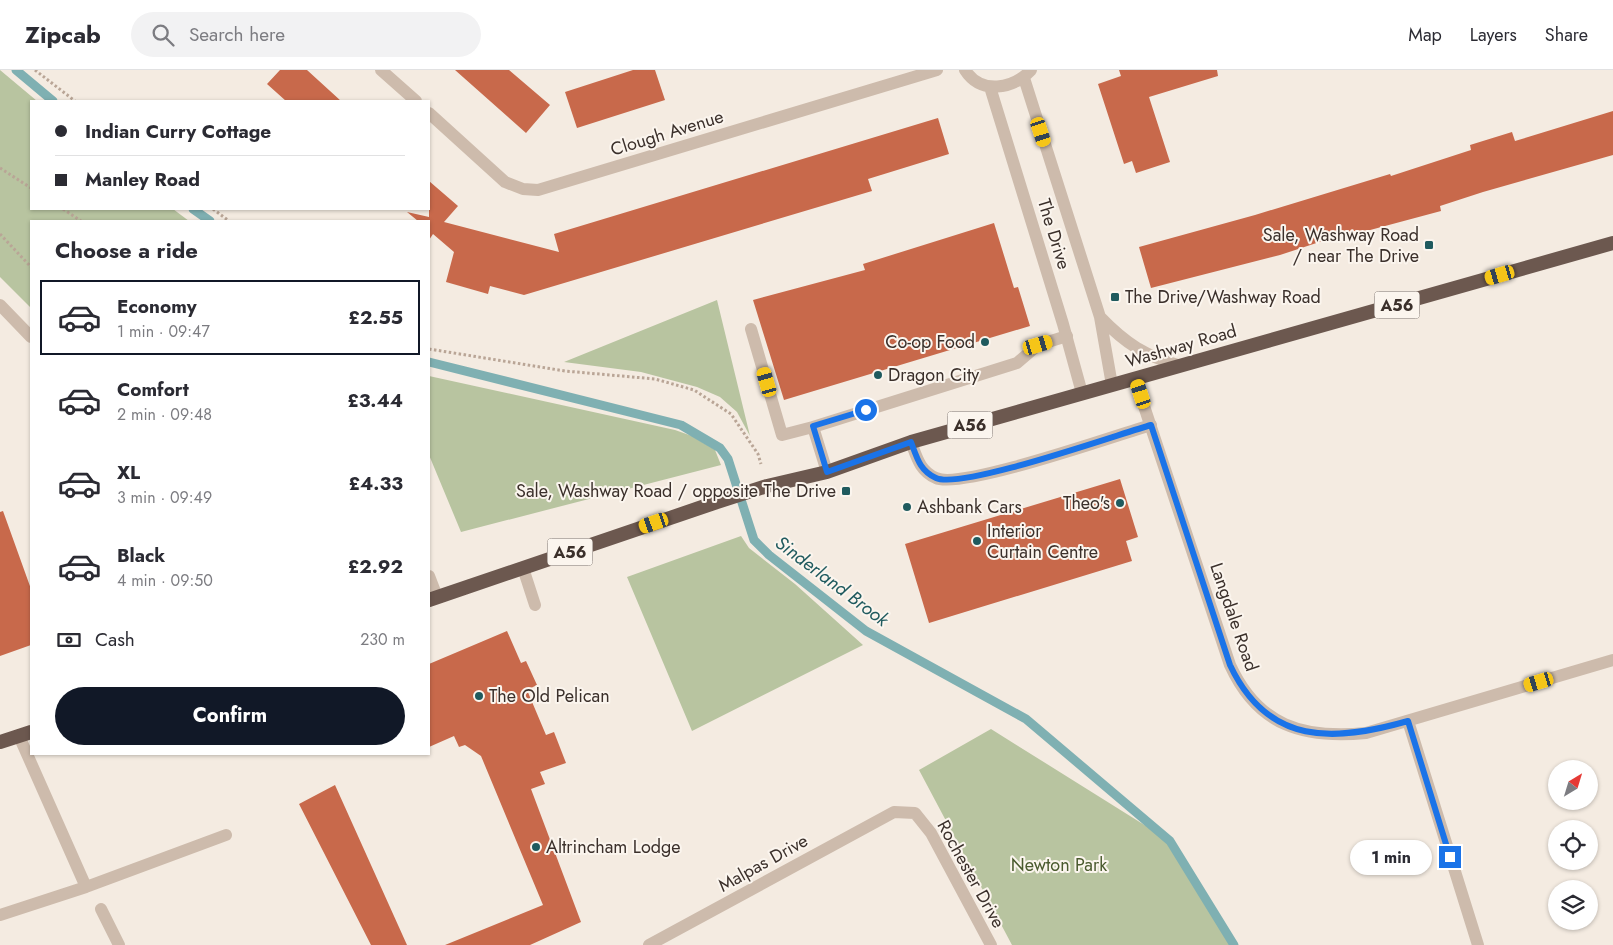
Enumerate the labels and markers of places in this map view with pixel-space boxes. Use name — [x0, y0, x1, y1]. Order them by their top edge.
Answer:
place label: Sale, Washway Road / near The Drive — [1263, 222, 1419, 269]
marker: Sale, Washway Road / near The Drive — [1423, 239, 1435, 251]
place label: The Drive/Washway Road — [1125, 284, 1321, 310]
marker: The Drive/Washway Road — [1109, 291, 1121, 303]
place label: Co-op Food — [885, 329, 975, 355]
marker: Co-op Food — [979, 336, 991, 348]
place label: Dragon City — [888, 362, 979, 388]
marker: Dragon City — [872, 369, 884, 381]
place label: Sale, Washway Road / opposite The Drive — [516, 478, 836, 504]
marker: Sale, Washway Road / opposite The Drive — [840, 485, 852, 497]
place label: Theo's — [1063, 490, 1110, 516]
place label: Ashbank Cars — [917, 494, 1022, 520]
marker: Theo's — [1114, 497, 1126, 509]
marker: Ashbank Cars — [901, 501, 913, 513]
place label: Interior Curtain Centre — [987, 518, 1098, 565]
marker: Interior Curtain Centre — [971, 535, 983, 547]
place label: The Old Pelican — [489, 683, 610, 709]
marker: The Old Pelican — [473, 690, 485, 702]
place label: Altrincham Lodge — [546, 834, 681, 860]
marker: Altrincham Lodge — [530, 841, 542, 853]

